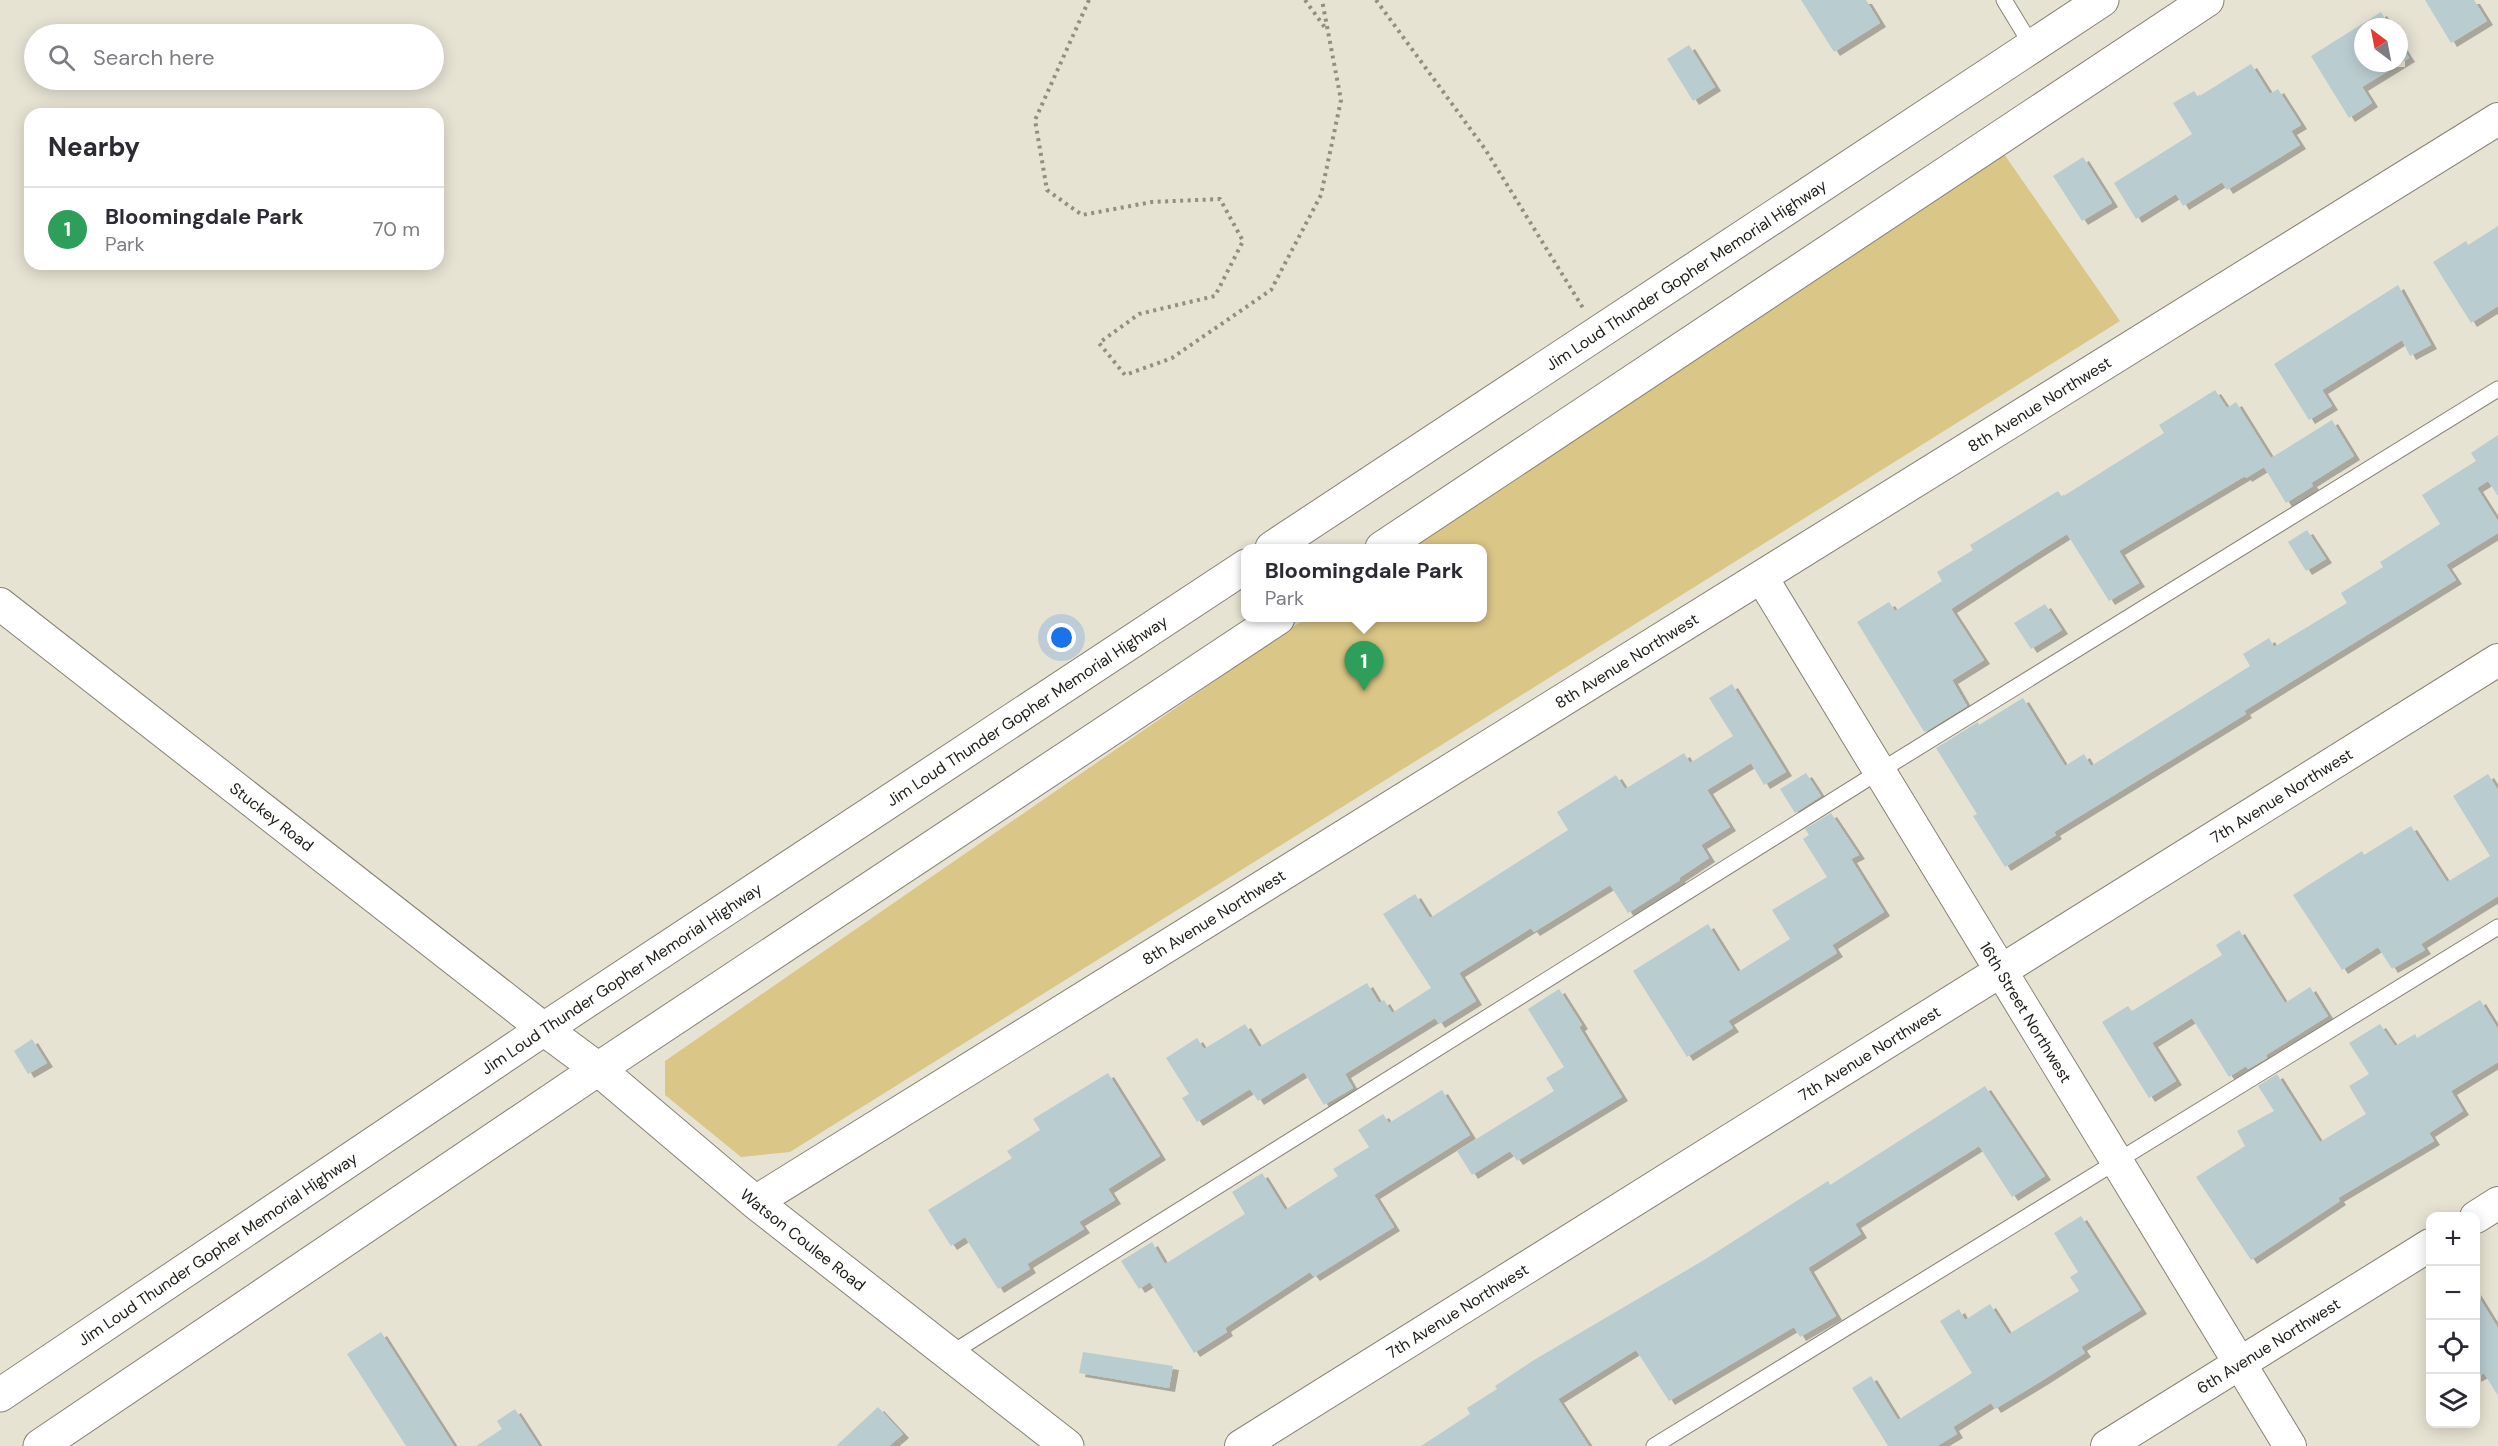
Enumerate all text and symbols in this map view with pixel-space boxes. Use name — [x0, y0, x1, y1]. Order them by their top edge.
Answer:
north arrow — [2354, 18, 2408, 72]
search box — [24, 24, 444, 90]
icon: search — [45, 41, 78, 74]
text: Search here — [93, 43, 214, 72]
text: Nearby — [48, 130, 140, 164]
street label: Jim Loud Thunder Gopher Memorial Highway — [1541, 174, 1830, 375]
text: Bloomingdale Park — [105, 202, 304, 231]
text: 1 — [64, 216, 71, 242]
text: 70 m — [373, 216, 420, 242]
text: Park — [105, 231, 145, 257]
street label: 8th Avenue Northwest — [1964, 352, 2115, 457]
popup — [1241, 544, 1487, 622]
text: Bloomingdale Park — [1265, 556, 1463, 585]
text: Park — [1265, 585, 1304, 611]
street label: 8th Avenue Northwest — [1551, 608, 1702, 713]
street label: Jim Loud Thunder Gopher Memorial Highway — [882, 610, 1171, 811]
your location — [1047, 623, 1076, 652]
pin: 1 — [1344, 642, 1384, 691]
street label: 7th Avenue Northwest — [2206, 743, 2356, 848]
street label: Stuckey Road — [226, 777, 318, 856]
street label: 8th Avenue Northwest — [1138, 865, 1289, 969]
street label: Jim Loud Thunder Gopher Memorial Highway — [477, 878, 766, 1079]
street label: 16th Street Northwest — [1975, 938, 2077, 1086]
street label: 7th Avenue Northwest — [1794, 1001, 1944, 1105]
street label: Jim Loud Thunder Gopher Memorial Highway — [74, 1147, 361, 1350]
street label: Watson Coulee Road — [736, 1184, 870, 1295]
map controls — [2426, 1212, 2480, 1428]
button: + — [2426, 1212, 2480, 1266]
street label: 7th Avenue Northwest — [1382, 1258, 1532, 1363]
button: − — [2426, 1266, 2480, 1320]
street label: 6th Avenue Northwest — [2193, 1293, 2344, 1398]
button: locate — [2426, 1320, 2480, 1374]
button: layers — [2426, 1374, 2480, 1428]

